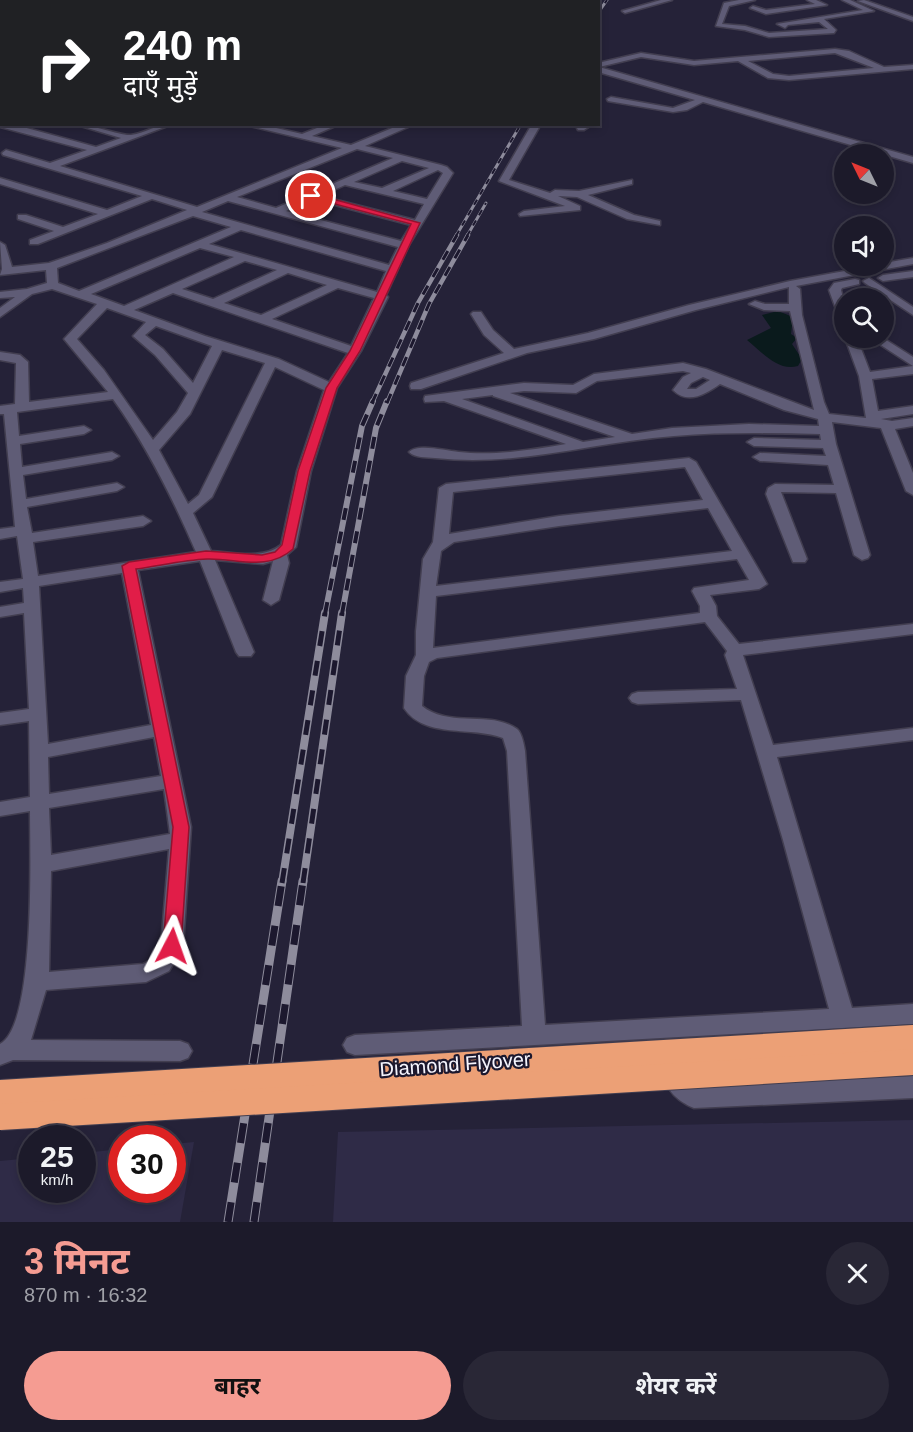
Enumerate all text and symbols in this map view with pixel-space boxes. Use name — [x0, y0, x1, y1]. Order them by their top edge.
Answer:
text: 240 m — [123, 22, 242, 69]
icon: right — [24, 24, 102, 102]
text: दाएँ मुड़ें — [123, 71, 197, 101]
north arrow — [834, 144, 894, 204]
map controls — [834, 144, 894, 348]
pin — [285, 170, 336, 221]
icon: arrive — [294, 179, 327, 212]
button: sound — [834, 216, 894, 276]
button: search — [834, 288, 894, 348]
position arrow — [140, 914, 204, 978]
street label: Diamond Flyover — [379, 1048, 531, 1080]
speed limit sign: 30 — [108, 1125, 186, 1203]
text: 25 — [40, 1140, 74, 1173]
text: km/h — [41, 1171, 73, 1188]
text: 3 मिनट — [24, 1241, 130, 1282]
button: close — [826, 1242, 889, 1305]
text: 870 m · 16:32 — [24, 1284, 147, 1306]
button: बाहर — [24, 1351, 451, 1420]
button: शेयर करें — [463, 1351, 889, 1420]

